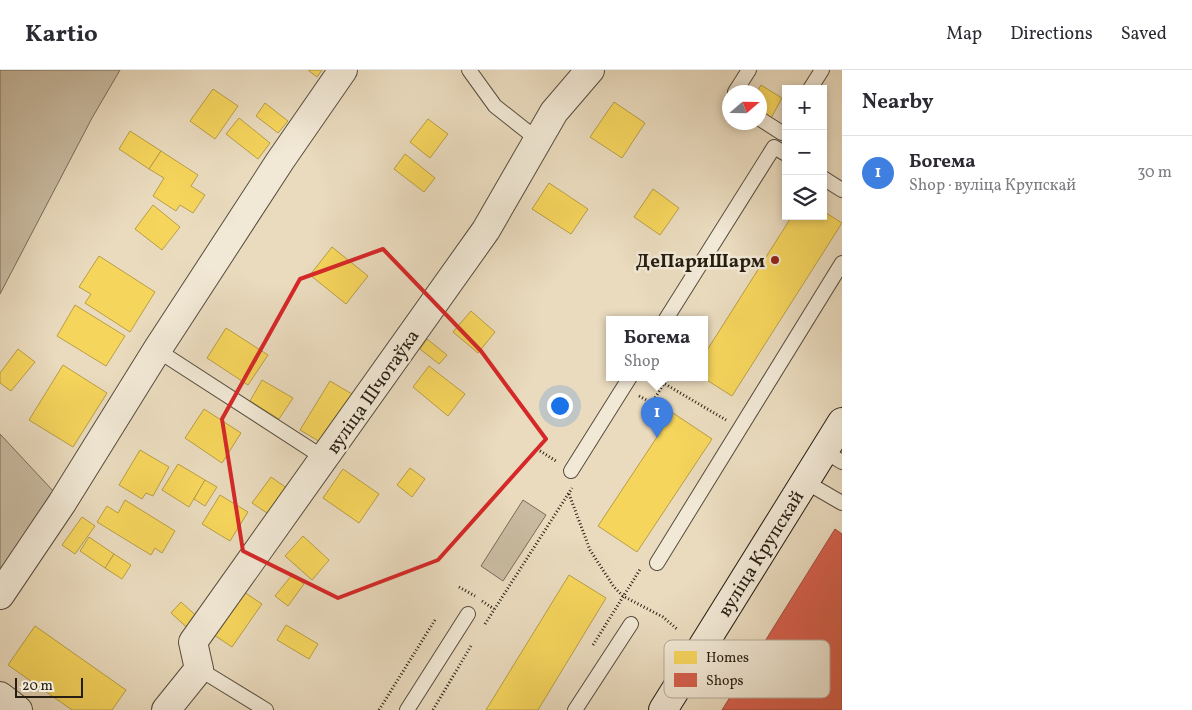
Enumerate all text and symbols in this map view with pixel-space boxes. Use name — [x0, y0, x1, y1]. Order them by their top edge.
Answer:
text: Kartio — [25, 18, 98, 52]
text: Map — [946, 22, 982, 47]
text: Directions — [1010, 22, 1093, 47]
text: Saved — [1121, 22, 1167, 47]
north arrow — [722, 85, 767, 130]
map controls — [782, 85, 827, 220]
button: + — [782, 85, 827, 130]
text: Nearby — [862, 88, 933, 117]
button: − — [782, 130, 827, 175]
text: Богема — [909, 149, 976, 175]
text: 1 — [875, 162, 881, 184]
text: 30 m — [1137, 162, 1172, 184]
button: layers — [782, 175, 827, 220]
text: Shop · вуліца Крупскай — [909, 175, 1076, 197]
place label: ДеПариШарм — [636, 249, 765, 275]
marker: ДеПариШарм — [769, 254, 781, 266]
popup — [606, 316, 708, 381]
street label: вуліца Шчотаўка — [321, 325, 426, 460]
text: Богема — [624, 325, 690, 351]
text: Shop — [624, 351, 660, 373]
your location — [547, 393, 573, 419]
pin: 1 — [641, 397, 673, 438]
street label: вуліца Крупскай — [712, 486, 811, 622]
legend — [664, 640, 830, 698]
text: Homes — [706, 649, 749, 668]
text: Shops — [706, 672, 744, 691]
scale bar — [15, 675, 82, 698]
text: 20 m — [22, 677, 53, 696]

